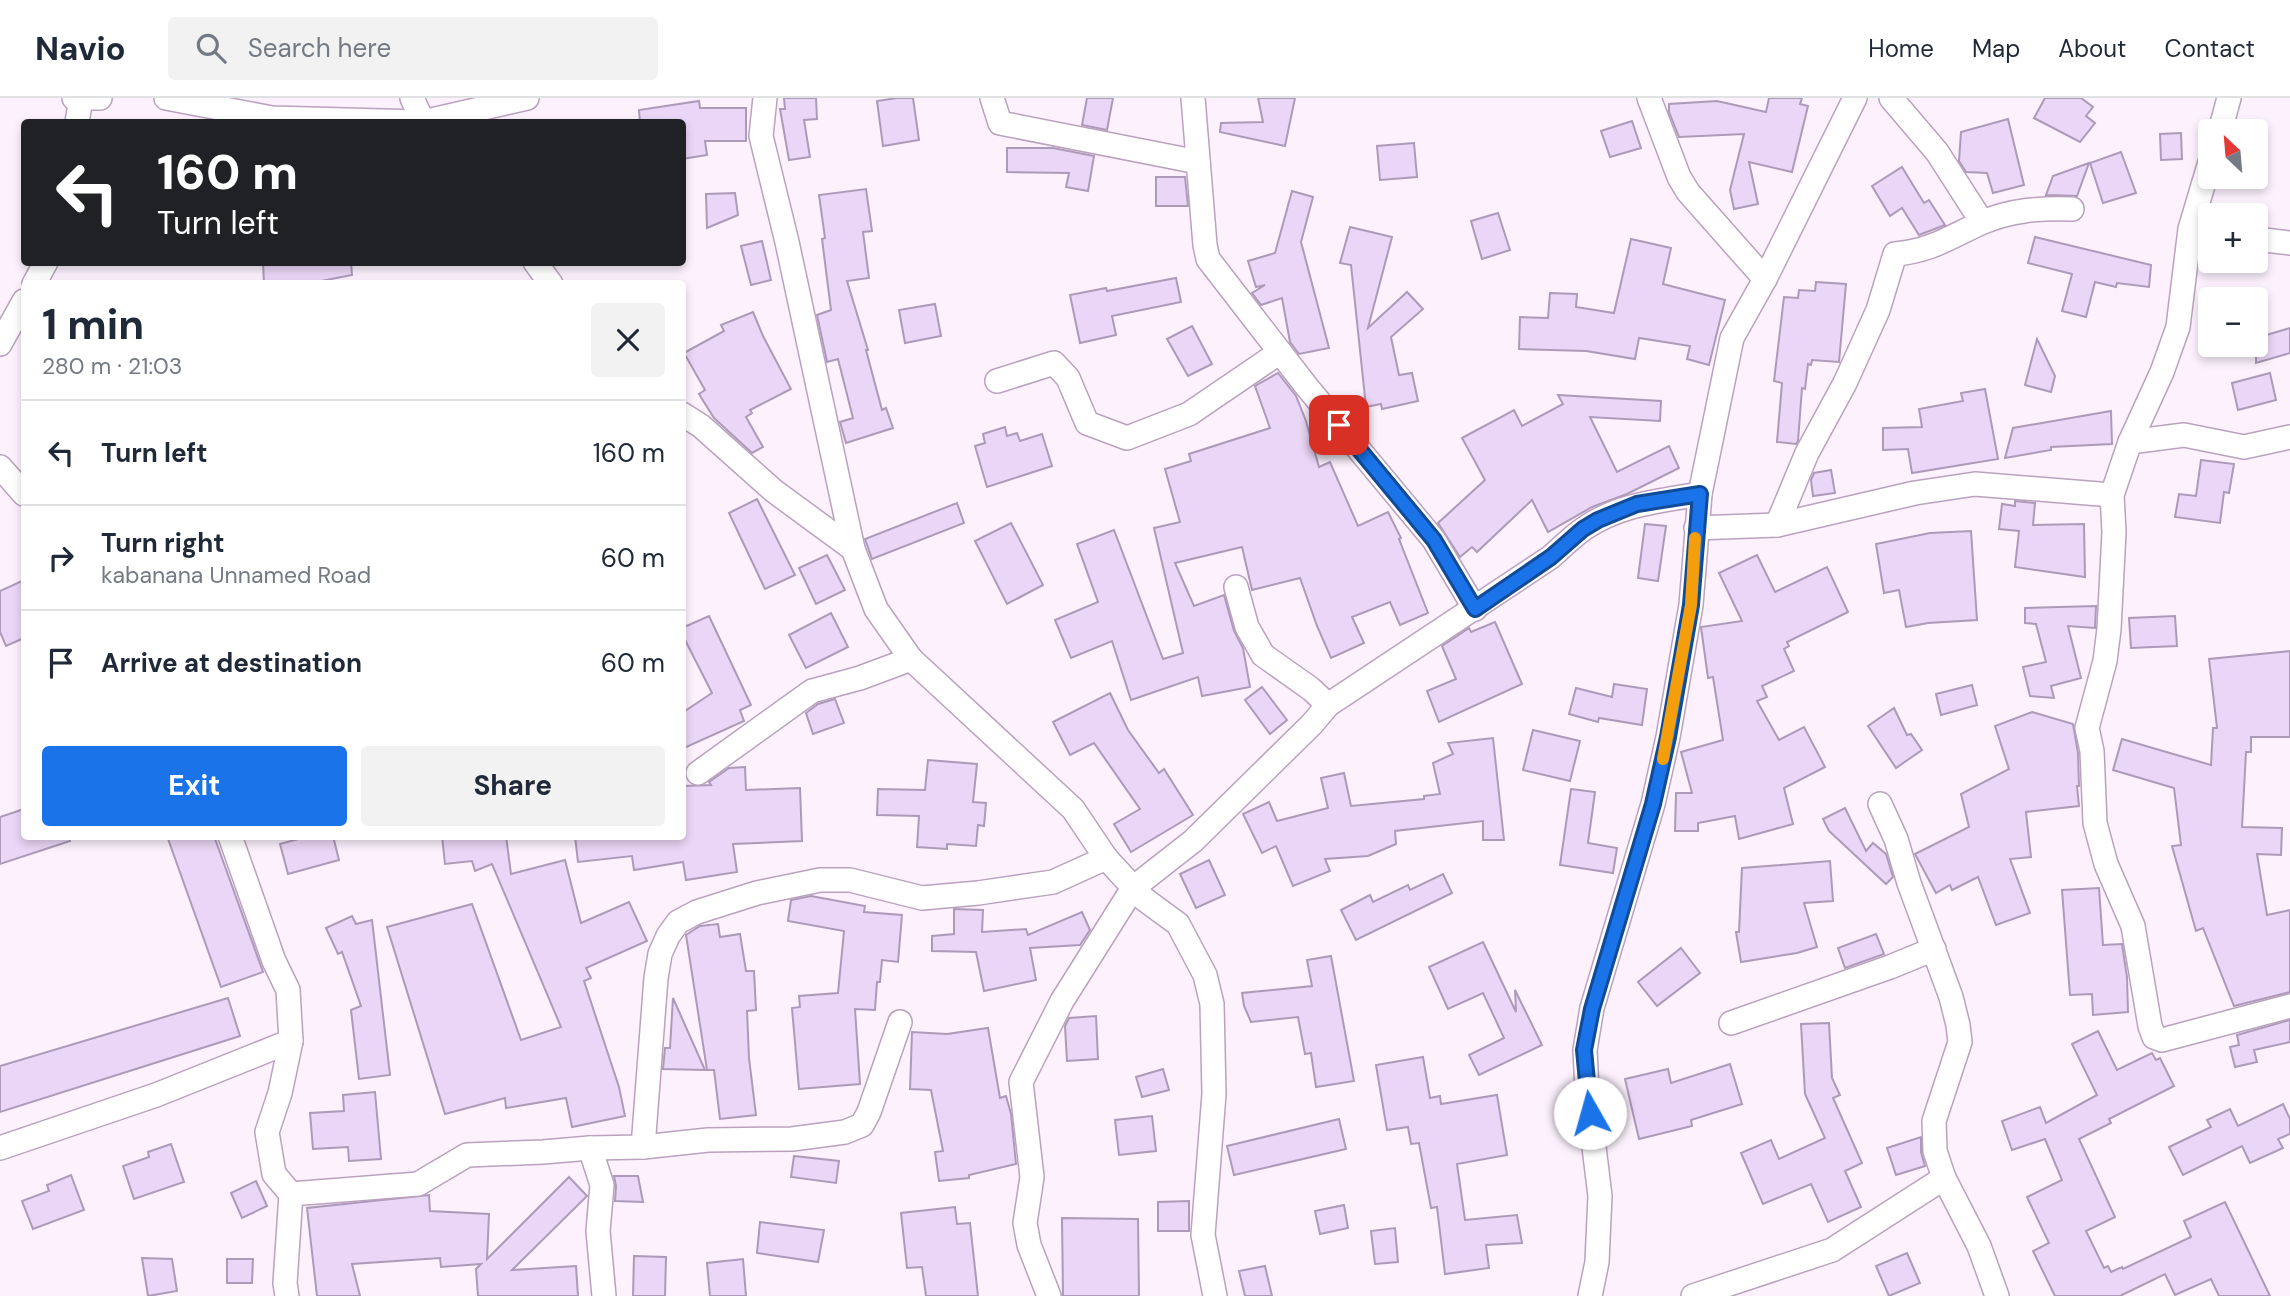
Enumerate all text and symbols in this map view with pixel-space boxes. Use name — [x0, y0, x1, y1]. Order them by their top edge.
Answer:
search box — [168, 17, 658, 80]
text: Navio — [35, 27, 126, 70]
icon: search — [192, 29, 230, 67]
text: Search here — [248, 31, 391, 65]
text: Home — [1868, 33, 1934, 64]
text: Map — [1972, 33, 2020, 64]
text: About — [2058, 33, 2127, 64]
text: Contact — [2165, 33, 2255, 64]
north arrow — [2198, 119, 2268, 189]
map controls — [2198, 119, 2268, 357]
text: 160 m — [157, 140, 298, 204]
icon: left — [42, 147, 133, 238]
text: Turn left — [157, 202, 279, 244]
button: + — [2198, 203, 2268, 273]
button: − — [2198, 287, 2268, 357]
text: 1 min — [42, 297, 144, 352]
button: close — [591, 303, 665, 377]
text: 280 m · 21:03 — [42, 351, 182, 381]
pin — [1309, 395, 1369, 455]
icon: arrive — [1320, 406, 1358, 444]
icon: left — [42, 434, 80, 472]
text: Turn left — [101, 436, 208, 470]
text: 160 m — [593, 436, 665, 470]
text: Turn right — [101, 526, 225, 560]
icon: right — [42, 539, 80, 577]
text: 60 m — [601, 541, 665, 575]
text: kabanana Unnamed Road — [101, 560, 371, 590]
icon: arrive — [42, 644, 80, 682]
text: Arrive at destination — [101, 646, 362, 680]
text: 60 m — [601, 646, 665, 680]
button: Exit — [42, 746, 347, 826]
button: Share — [361, 746, 665, 826]
position arrow — [1553, 1076, 1627, 1150]

